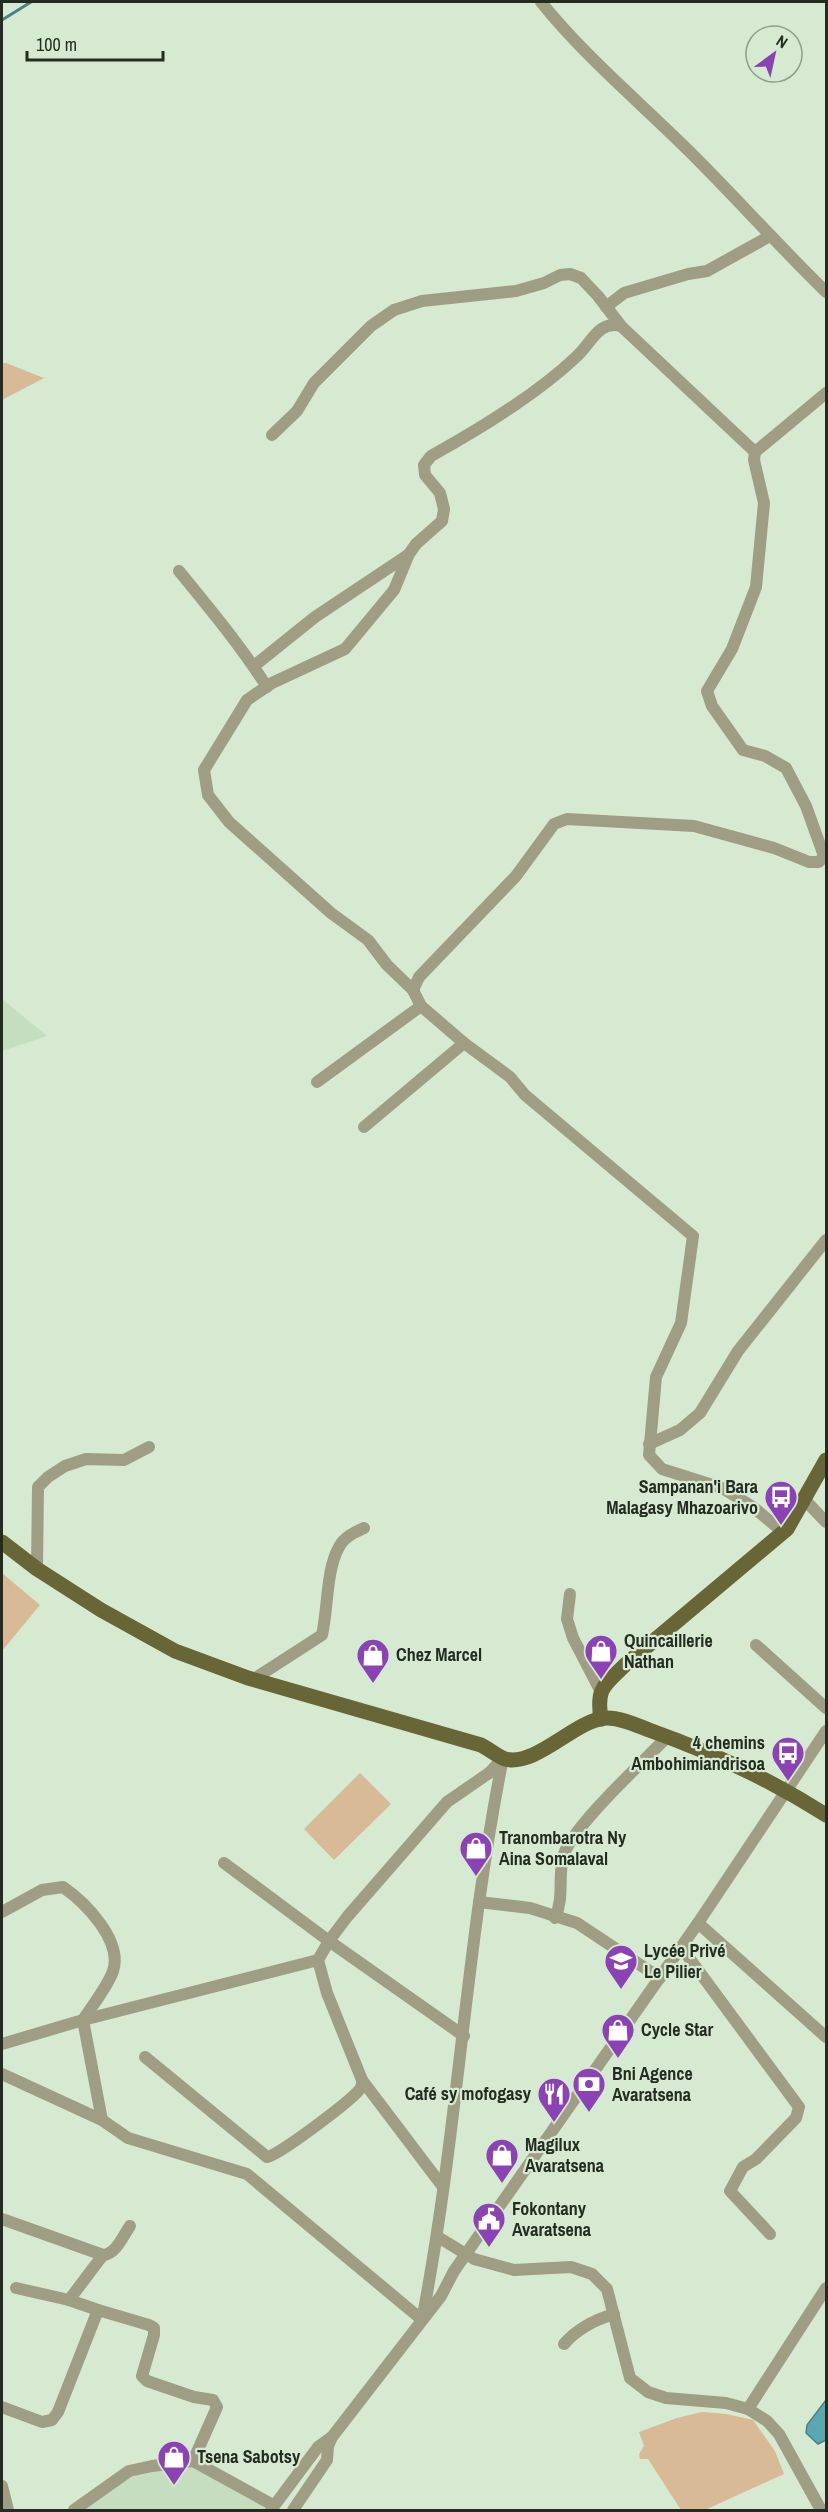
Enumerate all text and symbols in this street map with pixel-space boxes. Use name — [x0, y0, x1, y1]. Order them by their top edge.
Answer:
scale bar — [27, 24, 164, 62]
north arrow — [744, 24, 804, 84]
text: N — [772, 30, 792, 53]
text: 100 m — [36, 32, 77, 57]
place label: Sampanan'i Bara Malagasy Mhazoarivo — [606, 1474, 759, 1520]
bus stop icon: Sampanan'i Bara Malagasy Mhazoarivo — [763, 1479, 799, 1526]
place label: Quincaillerie Nathan — [624, 1628, 713, 1674]
shop icon: Quincaillerie Nathan — [583, 1633, 619, 1680]
shop icon: Chez Marcel — [355, 1637, 391, 1684]
place label: Chez Marcel — [396, 1642, 482, 1667]
place label: 4 chemins Ambohimiandrisoa — [631, 1730, 766, 1776]
bus stop icon: 4 chemins Ambohimiandrisoa — [770, 1735, 806, 1782]
place label: Tranombarotra Ny Aina Somalaval — [499, 1825, 627, 1871]
shop icon: Tranombarotra Ny Aina Somalaval — [458, 1830, 494, 1877]
place label: Lycée Privé Le Pilier — [644, 1938, 726, 1984]
school or university icon: Lycée Privé Le Pilier — [603, 1943, 639, 1990]
shop icon: Cycle Star — [600, 2012, 636, 2059]
place label: Cycle Star — [641, 2017, 713, 2042]
place label: Bni Agence Avaratsena — [612, 2061, 693, 2107]
bank icon: Bni Agence Avaratsena — [571, 2066, 607, 2113]
restaurant icon: Café sy mofogasy — [536, 2076, 572, 2123]
place label: Café sy mofogasy — [405, 2081, 532, 2106]
place label: Magilux Avaratsena — [525, 2132, 605, 2178]
shop icon: Magilux Avaratsena — [484, 2137, 520, 2184]
place label: Fokontany Avaratsena — [512, 2196, 592, 2242]
public building icon: Fokontany Avaratsena — [471, 2201, 507, 2248]
shop icon: Tsena Sabotsy — [156, 2439, 192, 2486]
place label: Tsena Sabotsy — [197, 2444, 301, 2469]

